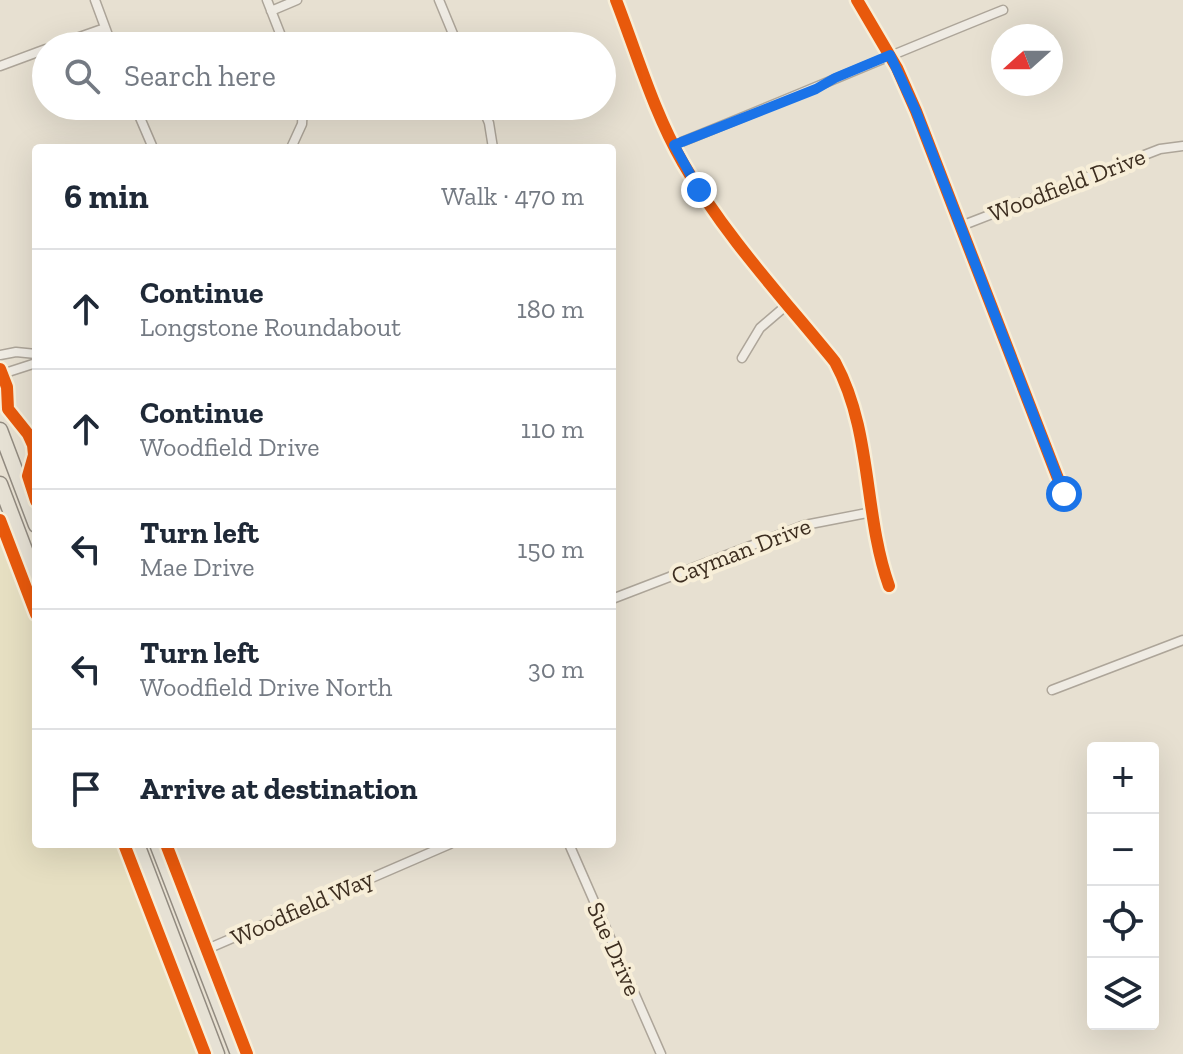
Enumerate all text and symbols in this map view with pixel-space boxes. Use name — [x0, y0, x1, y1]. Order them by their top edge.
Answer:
north arrow — [991, 24, 1063, 96]
search box — [32, 32, 616, 120]
icon: search — [60, 54, 104, 98]
text: Search here — [124, 58, 276, 94]
street label: Woodfield Drive — [984, 141, 1149, 228]
route end — [681, 172, 717, 208]
text: 6 min — [64, 176, 149, 217]
text: Walk · 470 m — [441, 180, 584, 212]
text: Continue — [140, 275, 264, 311]
icon: ahead — [64, 287, 108, 331]
text: 180 m — [517, 293, 584, 325]
text: Longstone Roundabout — [140, 311, 401, 343]
text: Continue — [140, 395, 264, 431]
icon: ahead — [64, 407, 108, 451]
text: 110 m — [521, 413, 584, 445]
text: Woodfield Drive — [140, 431, 319, 463]
route start — [1046, 476, 1082, 512]
street label: Cayman Drive — [667, 511, 815, 590]
text: Turn left — [140, 515, 259, 551]
icon: left — [64, 527, 108, 571]
text: 150 m — [517, 533, 584, 565]
text: Mae Drive — [140, 551, 255, 583]
text: Turn left — [140, 635, 259, 671]
icon: left — [64, 647, 108, 691]
text: 30 m — [528, 653, 584, 685]
text: Woodfield Drive North — [140, 671, 392, 703]
map controls — [1087, 742, 1159, 1030]
button: + — [1087, 742, 1159, 814]
icon: arrive — [64, 767, 108, 811]
text: Arrive at destination — [140, 771, 417, 807]
button: − — [1087, 814, 1159, 886]
street label: Woodfield Way — [226, 863, 378, 952]
button: locate — [1087, 886, 1159, 958]
street label: Sue Drive — [581, 897, 648, 1000]
button: layers — [1087, 958, 1159, 1030]

